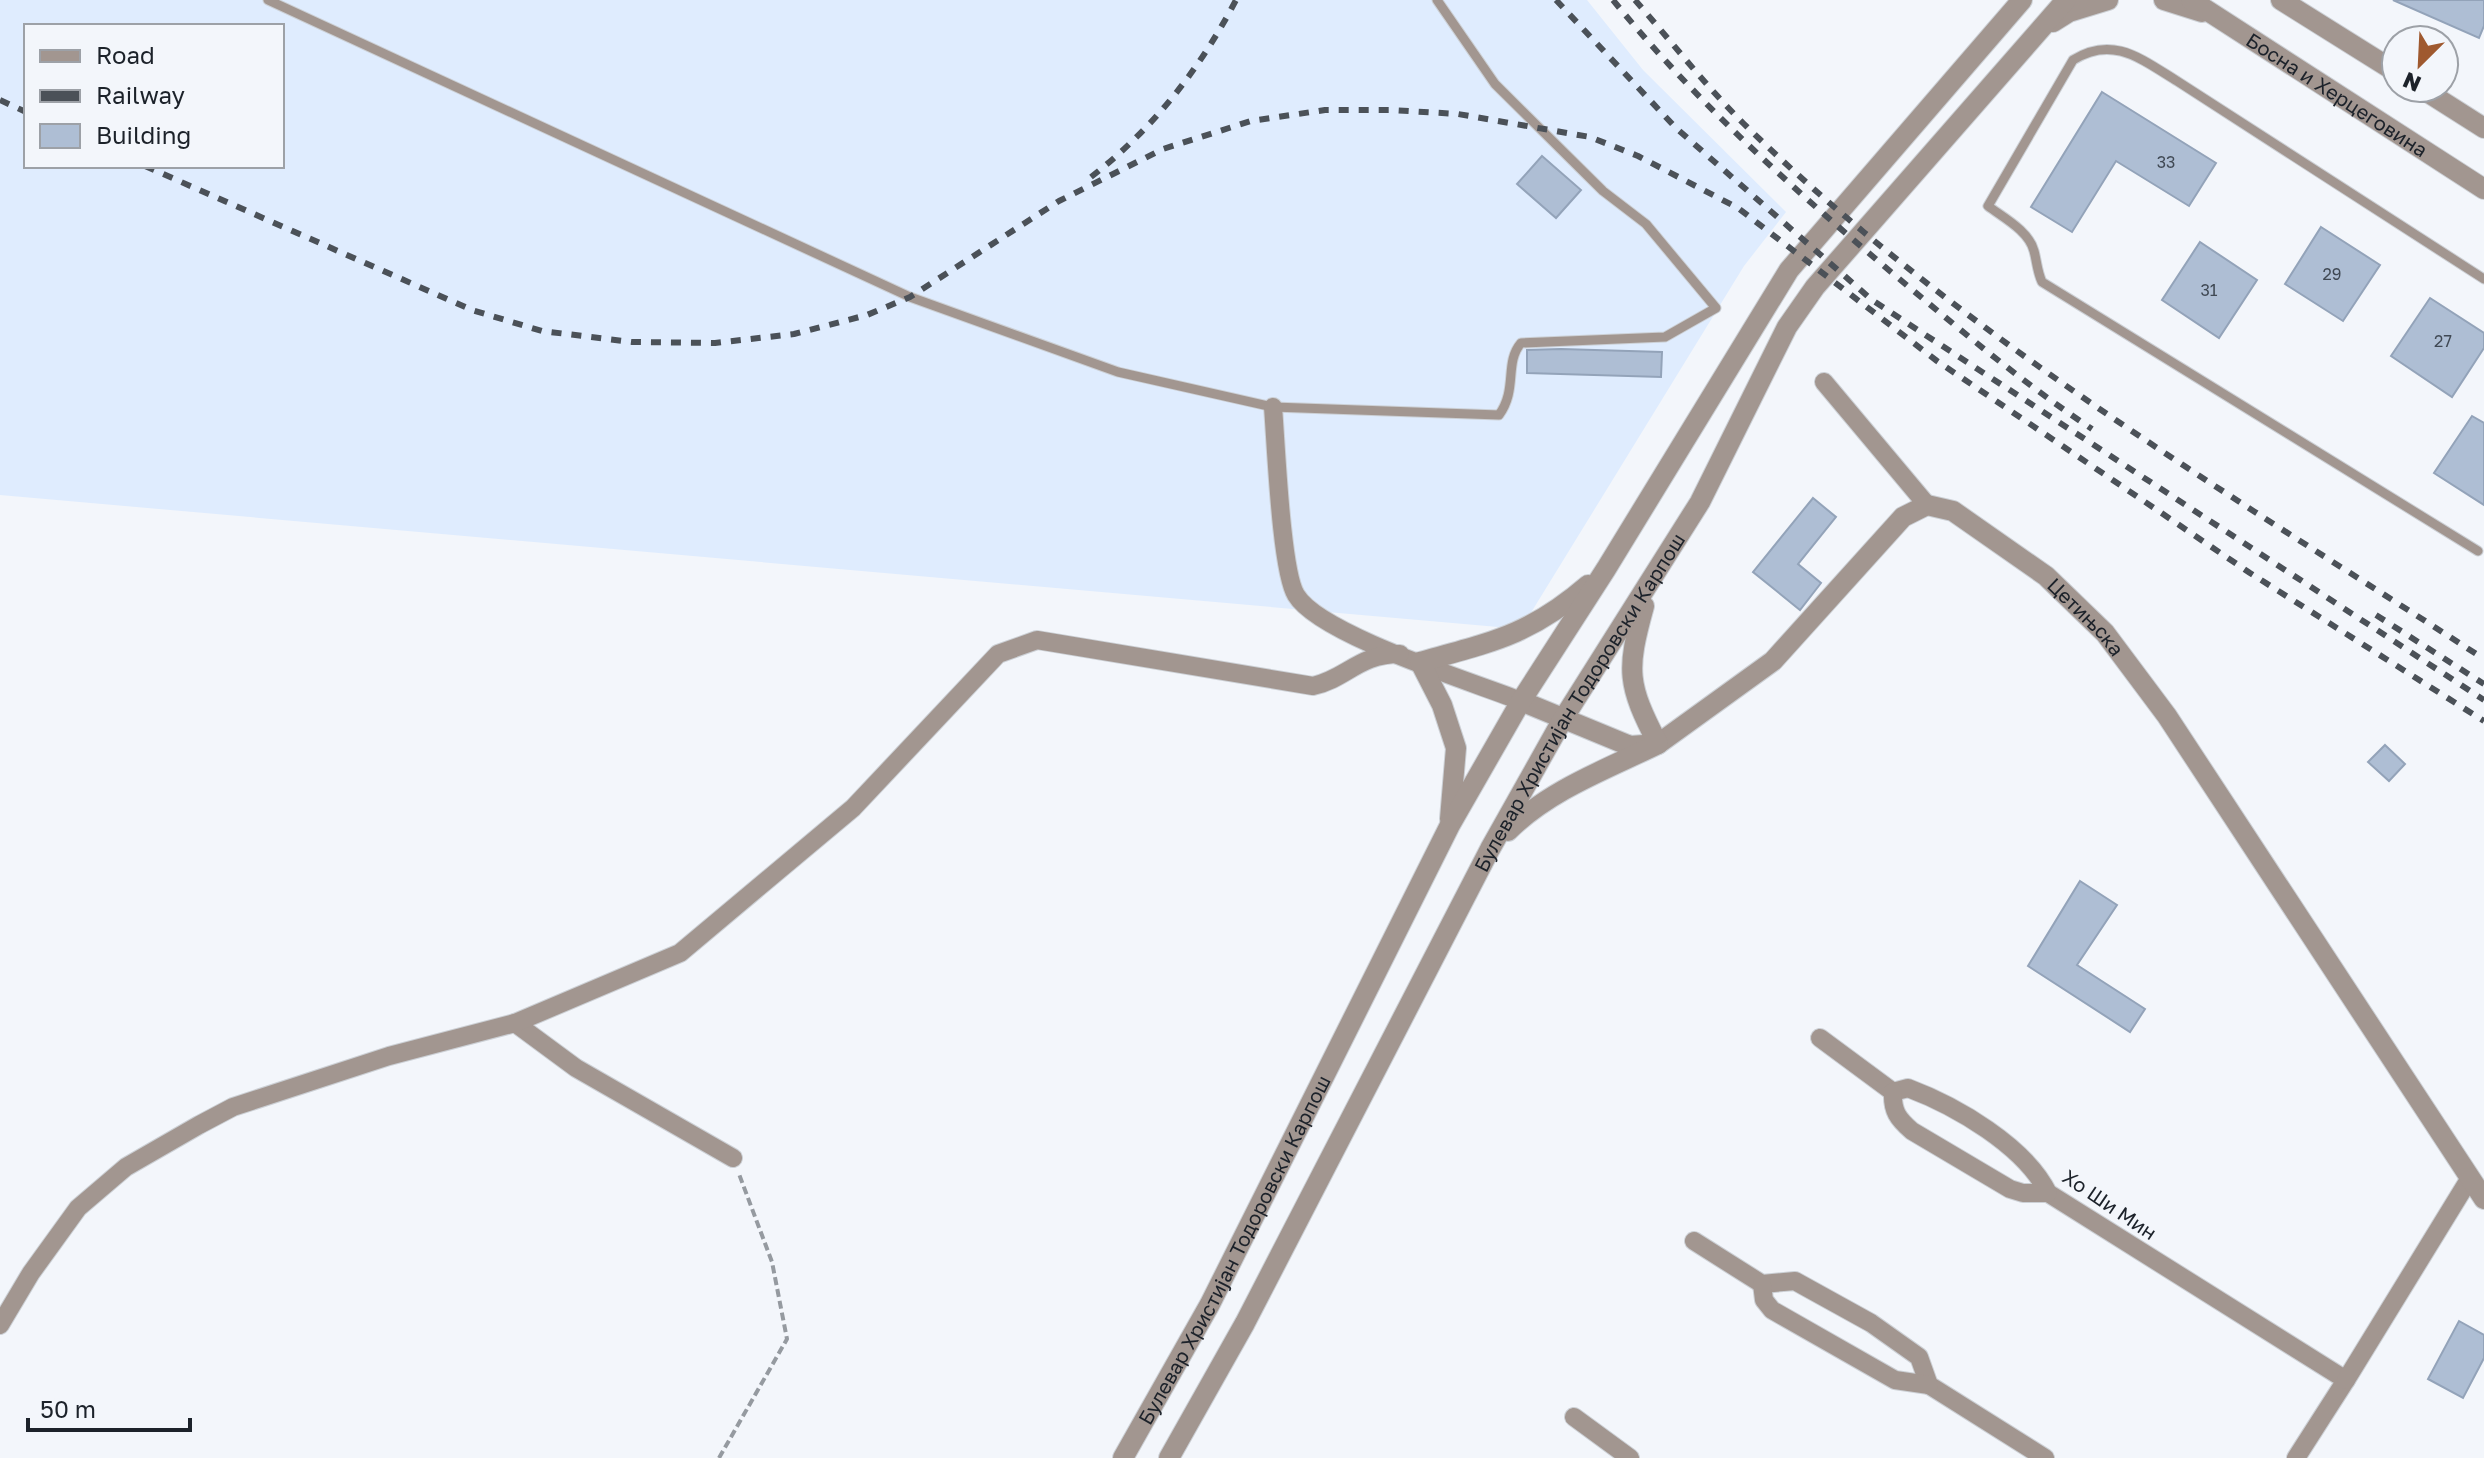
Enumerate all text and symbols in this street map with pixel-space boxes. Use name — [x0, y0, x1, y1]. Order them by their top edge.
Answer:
legend — [24, 24, 284, 168]
north arrow — [2380, 24, 2460, 104]
street label: Босна и Херцеговина — [2242, 27, 2432, 162]
text: Road — [96, 40, 155, 69]
text: N — [2399, 67, 2425, 98]
text: Railway — [96, 80, 185, 109]
text: Building — [96, 120, 191, 149]
house number: 33 — [2157, 152, 2175, 172]
house number: 29 — [2323, 264, 2341, 284]
house number: 31 — [2200, 280, 2218, 300]
house number: 27 — [2434, 331, 2452, 351]
street label: Булевар Христијан Тодоровски Карпош — [1468, 528, 1689, 876]
street label: Цетињска — [2043, 572, 2130, 660]
street label: Булевар Христијан Тодоровски Карпош — [1133, 1071, 1335, 1429]
street label: Хо Ши Мин — [2059, 1164, 2161, 1244]
scale bar — [28, 1382, 190, 1432]
text: 50 m — [40, 1394, 96, 1423]

